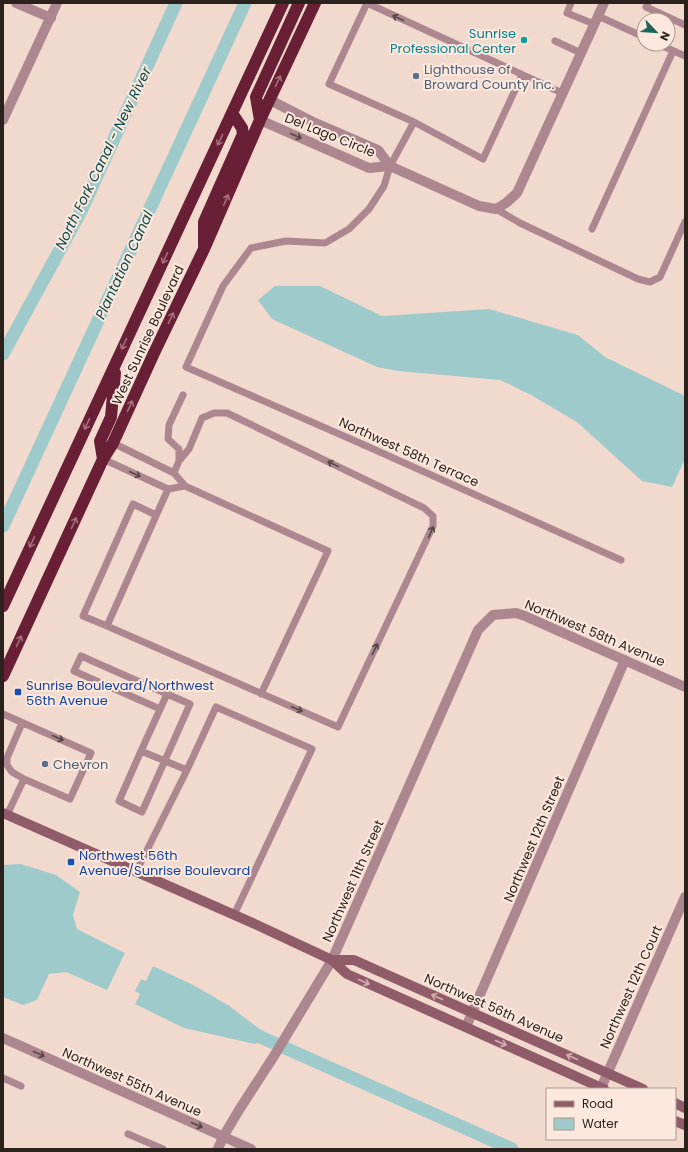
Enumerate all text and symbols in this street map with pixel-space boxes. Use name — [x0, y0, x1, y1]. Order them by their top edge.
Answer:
north arrow — [636, 12, 676, 52]
one-way arrow — [392, 14, 404, 21]
place label: Sunrise Professional Center — [390, 24, 516, 58]
text: N — [656, 29, 674, 43]
marker: Sunrise Professional Center — [519, 35, 529, 45]
place label: Lighthouse of Broward County Inc. — [424, 60, 555, 94]
water label: North Fork Canal - New River — [50, 63, 156, 253]
marker: Lighthouse of Broward County Inc. — [411, 71, 421, 81]
one-way arrow — [275, 76, 282, 88]
street label: Del Lago Circle — [282, 108, 378, 162]
one-way arrow — [289, 133, 301, 140]
one-way arrow — [216, 134, 223, 146]
one-way arrow — [222, 194, 230, 206]
water label: Plantation Canal — [90, 207, 158, 322]
one-way arrow — [161, 251, 168, 263]
street label: West Sunrise Boulevard — [107, 262, 189, 408]
one-way arrow — [168, 312, 175, 324]
one-way arrow — [120, 338, 127, 350]
one-way arrow — [127, 400, 134, 412]
street label: Northwest 58th Terrace — [336, 413, 482, 491]
one-way arrow — [83, 418, 90, 430]
one-way arrow — [327, 460, 339, 467]
one-way arrow — [129, 471, 141, 478]
one-way arrow — [71, 517, 78, 529]
one-way arrow — [427, 526, 435, 538]
one-way arrow — [28, 536, 36, 548]
street label: Northwest 58th Avenue — [522, 595, 668, 671]
one-way arrow — [16, 635, 23, 647]
one-way arrow — [372, 643, 379, 655]
place label: Sunrise Boulevard/Northwest 56th Avenue — [26, 676, 214, 710]
marker: Sunrise Boulevard/Northwest 56th Avenue — [13, 687, 23, 697]
one-way arrow — [291, 706, 303, 713]
one-way arrow — [52, 735, 64, 743]
place label: Chevron — [53, 755, 108, 774]
marker: Chevron — [40, 759, 50, 769]
street label: Northwest 12th Street — [499, 773, 569, 905]
street label: Northwest 11th Street — [317, 817, 389, 945]
place label: Northwest 56th Avenue/Sunrise Boulevard — [79, 846, 250, 880]
marker: Northwest 56th Avenue/Sunrise Boulevard — [66, 857, 76, 867]
street label: Northwest 12th Court — [595, 922, 667, 1052]
street label: Northwest 56th Avenue — [421, 969, 567, 1047]
one-way arrow — [357, 979, 369, 986]
one-way arrow — [431, 993, 443, 1000]
one-way arrow — [495, 1040, 507, 1047]
street label: Northwest 55th Avenue — [59, 1043, 205, 1121]
one-way arrow — [32, 1051, 44, 1058]
one-way arrow — [566, 1053, 578, 1060]
legend — [546, 1088, 676, 1140]
text: Road — [582, 1095, 613, 1112]
text: Water — [582, 1115, 619, 1132]
one-way arrow — [190, 1121, 202, 1129]

